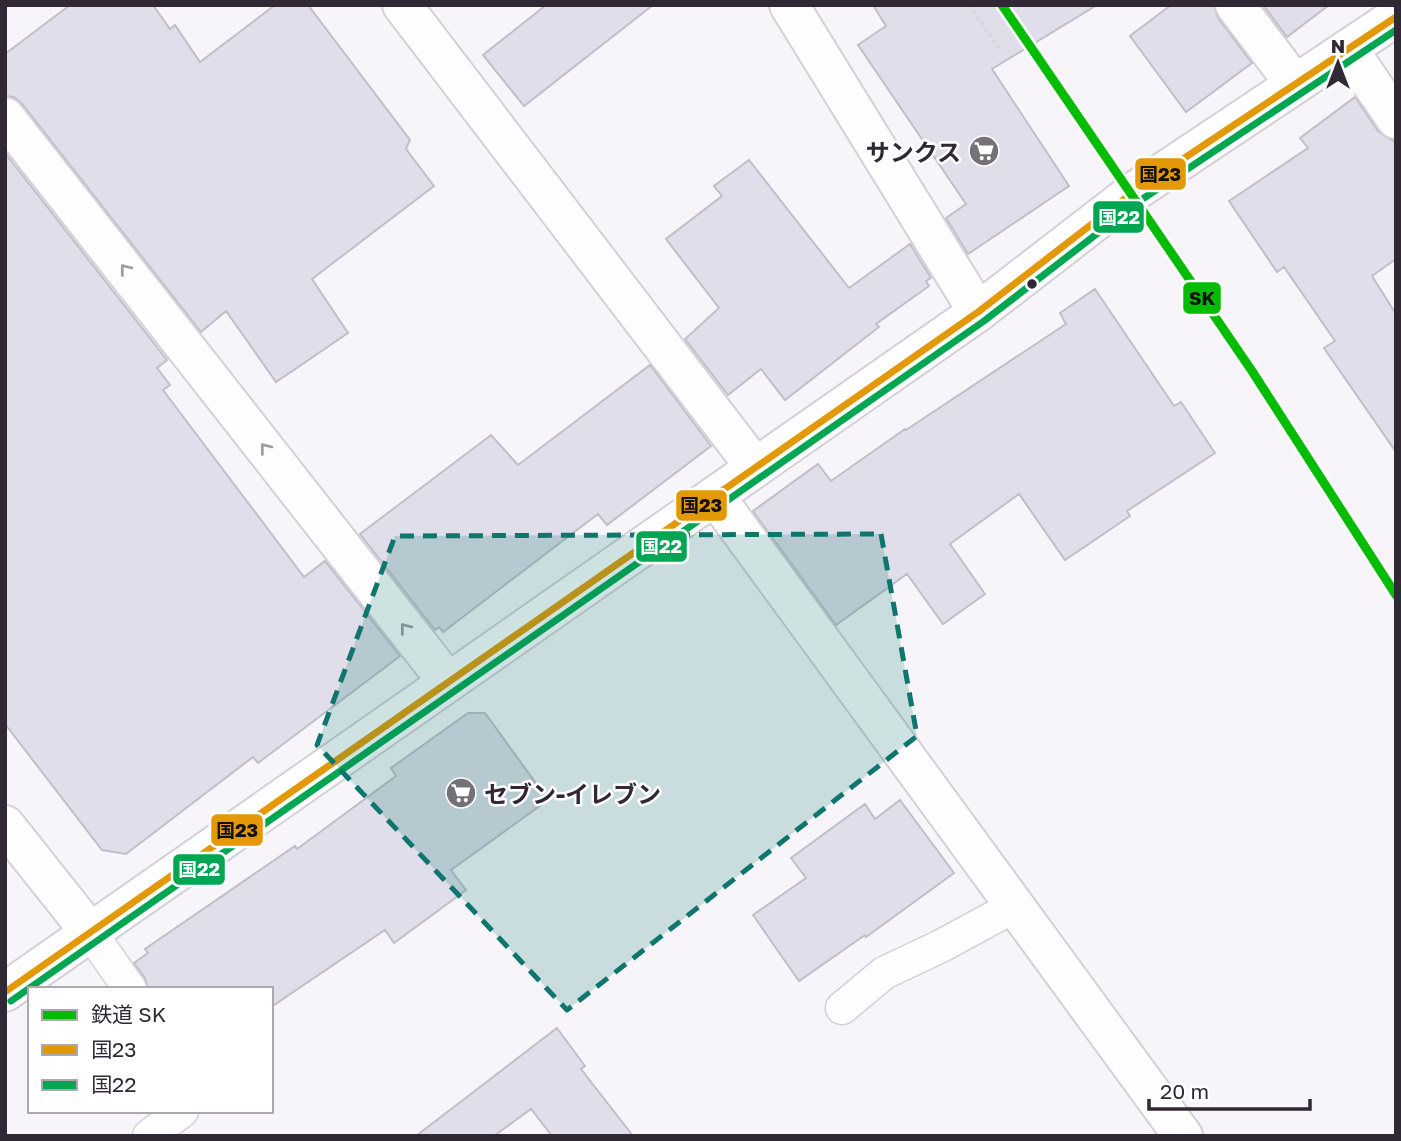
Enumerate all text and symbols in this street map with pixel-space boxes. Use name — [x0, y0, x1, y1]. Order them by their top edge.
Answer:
north arrow — [1303, 28, 1373, 98]
text: N — [1331, 34, 1345, 57]
supermarket icon: サンクス — [967, 134, 1001, 168]
place label: サンクス — [866, 137, 961, 166]
line badge: 国23 — [1134, 157, 1187, 191]
text: 国23 — [1139, 162, 1181, 185]
line badge: 国22 — [1092, 200, 1145, 234]
text: 国22 — [1098, 205, 1140, 228]
one-way arrow — [120, 264, 133, 277]
unlabelled marker — [1025, 277, 1039, 291]
line badge: SK — [1182, 281, 1222, 315]
text: SK — [1189, 286, 1215, 309]
one-way arrow — [260, 444, 273, 456]
line badge: 国23 — [675, 489, 728, 522]
text: 国23 — [680, 493, 722, 516]
line badge: 国22 — [635, 530, 688, 563]
text: 国22 — [640, 534, 682, 557]
one-way arrow — [400, 623, 413, 635]
supermarket icon: セブン-イレブン — [444, 776, 478, 810]
place label: セブン-イレブン — [484, 779, 661, 808]
line badge: 国23 — [210, 813, 264, 847]
text: 国23 — [216, 818, 258, 841]
line badge: 国22 — [172, 853, 226, 886]
text: 国22 — [178, 857, 220, 880]
legend — [28, 987, 273, 1113]
text: 鉄道 SK — [91, 1001, 166, 1027]
text: 国23 — [91, 1036, 136, 1062]
scale bar — [1149, 1068, 1310, 1112]
text: 国22 — [91, 1071, 136, 1097]
text: 20 m — [1160, 1078, 1209, 1104]

